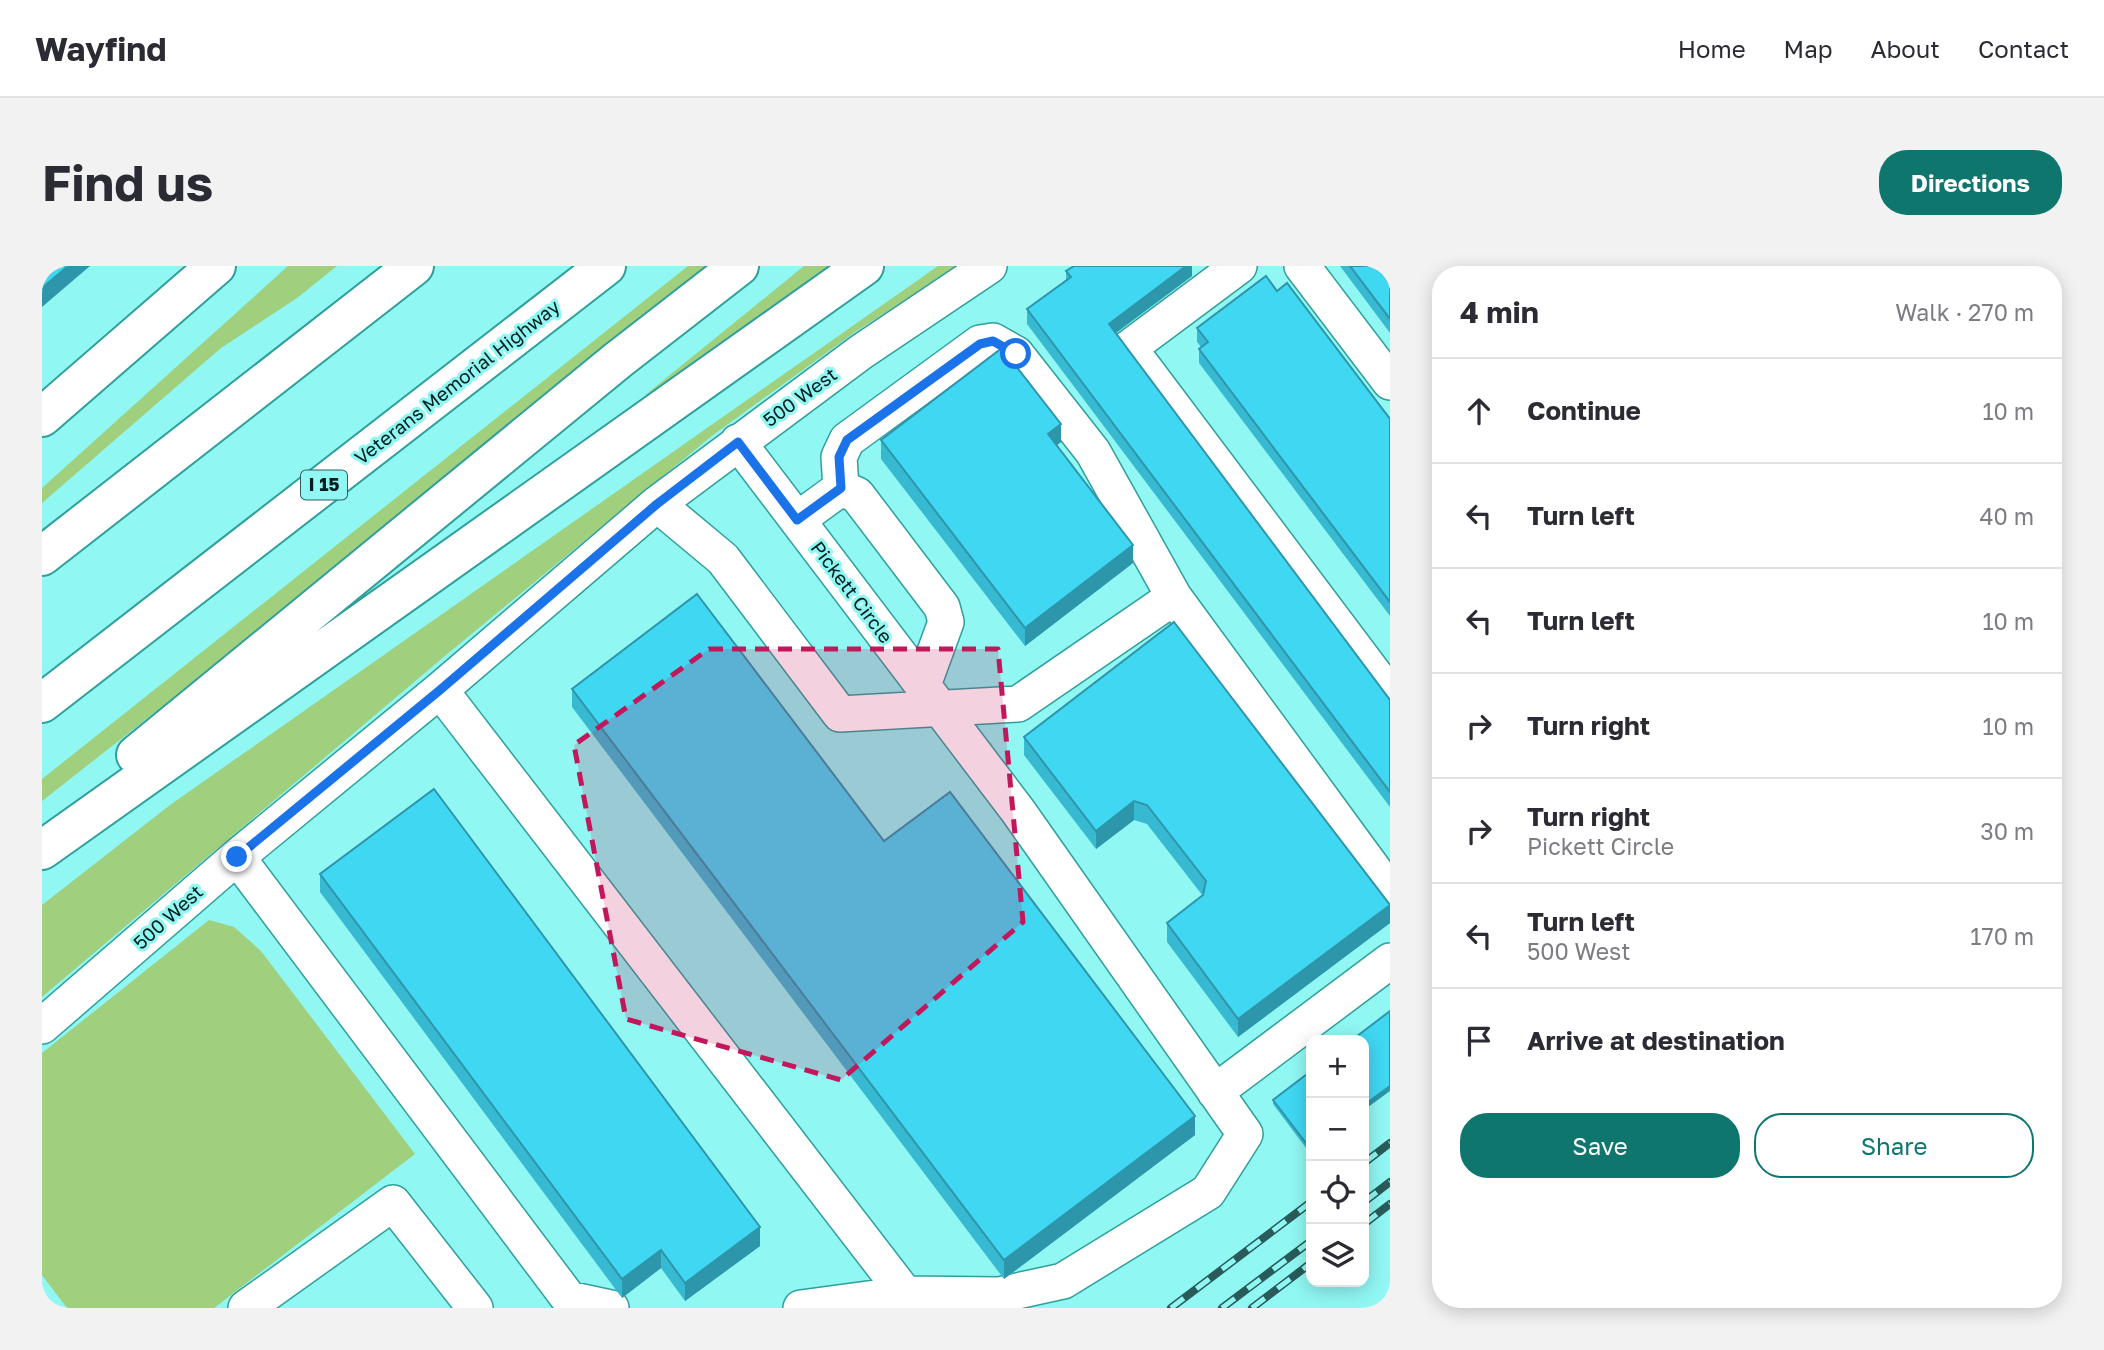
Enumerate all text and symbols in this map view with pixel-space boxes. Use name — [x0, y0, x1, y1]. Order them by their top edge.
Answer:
text: Wayfind — [35, 29, 166, 68]
text: Home — [1678, 34, 1746, 63]
text: Map — [1784, 34, 1833, 63]
text: About — [1871, 34, 1940, 63]
text: Contact — [1978, 34, 2069, 63]
button: Directions — [1879, 150, 2062, 215]
text: Find us — [42, 153, 213, 212]
street label: Veterans Memorial Highway — [350, 294, 564, 469]
text: 4 min — [1460, 294, 1539, 330]
text: Walk · 270 m — [1895, 298, 2034, 326]
route start — [1000, 338, 1031, 369]
street label: 500 West — [758, 362, 841, 431]
icon: ahead — [1460, 392, 1498, 430]
text: Continue — [1527, 395, 1641, 426]
text: 10 m — [1982, 397, 2034, 425]
road number: I 15 — [301, 470, 347, 499]
icon: left — [1460, 497, 1498, 535]
text: Turn left — [1527, 500, 1635, 531]
text: 40 m — [1980, 502, 2034, 530]
street label: Pickett Circle — [807, 536, 898, 647]
icon: left — [1460, 602, 1498, 640]
text: Turn left — [1527, 605, 1635, 636]
text: 10 m — [1982, 607, 2034, 635]
icon: right — [1460, 707, 1498, 745]
text: Turn right — [1527, 710, 1650, 741]
text: 10 m — [1982, 712, 2034, 740]
text: Turn right — [1527, 801, 1650, 832]
icon: right — [1460, 812, 1498, 850]
text: 30 m — [1980, 817, 2034, 845]
text: Pickett Circle — [1527, 832, 1674, 860]
route end — [221, 841, 252, 872]
street label: 500 West — [128, 879, 207, 954]
text: Turn left — [1527, 906, 1635, 937]
icon: left — [1460, 917, 1498, 955]
text: 170 m — [1970, 922, 2034, 950]
text: 500 West — [1527, 937, 1631, 965]
icon: arrive — [1460, 1022, 1498, 1060]
text: Arrive at destination — [1527, 1025, 1785, 1056]
map controls — [1306, 1035, 1369, 1287]
button: + — [1306, 1035, 1369, 1098]
button: − — [1306, 1098, 1369, 1161]
button: Save — [1460, 1113, 1740, 1178]
button: Share — [1754, 1113, 2034, 1178]
button: locate — [1306, 1161, 1369, 1224]
button: layers — [1306, 1224, 1369, 1287]

